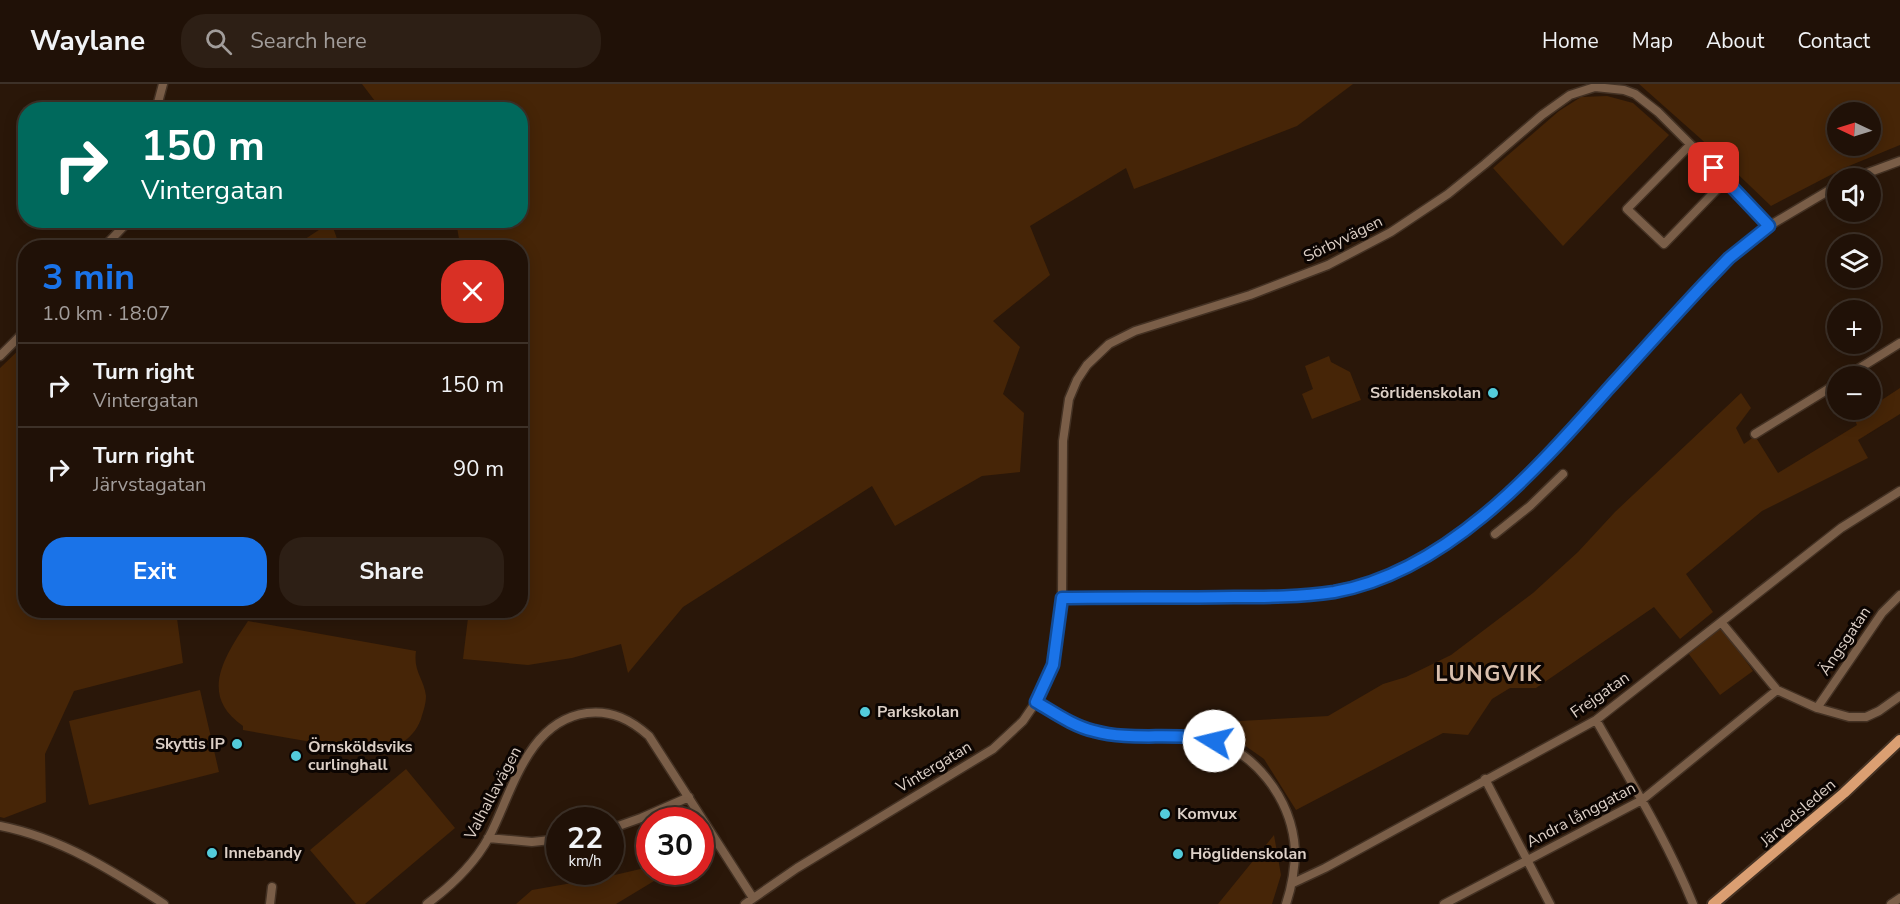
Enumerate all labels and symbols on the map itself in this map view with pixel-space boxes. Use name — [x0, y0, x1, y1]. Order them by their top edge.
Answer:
north arrow — [1827, 102, 1881, 156]
pin — [1688, 142, 1739, 193]
street label: Sörbyvägen — [1300, 210, 1386, 268]
place label: Sörlidenskolan — [1370, 382, 1481, 404]
marker: Sörlidenskolan — [1486, 386, 1500, 400]
street label: Ängsgatan — [1814, 602, 1876, 680]
district label: LUNGVIK — [1435, 659, 1543, 689]
street label: Frejgatan — [1566, 667, 1634, 723]
place label: Parkskolan — [877, 701, 959, 723]
marker: Parkskolan — [858, 705, 872, 719]
position arrow — [1182, 709, 1246, 773]
place label: Skyttis IP — [155, 733, 225, 755]
place label: Örnsköldsviks curlinghall — [308, 736, 413, 776]
street label: Vintergatan — [891, 736, 976, 799]
marker: Skyttis IP — [230, 737, 244, 751]
street label: Valhallavägen — [459, 743, 527, 844]
marker: Örnsköldsviks curlinghall — [289, 749, 303, 763]
street label: Järvedsleden — [1755, 774, 1841, 853]
street label: Andra långgatan — [1522, 777, 1640, 853]
place label: Komvux — [1177, 803, 1237, 825]
speed limit sign: 30 — [636, 807, 714, 885]
marker: Komvux — [1158, 807, 1172, 821]
place label: Innebandy — [224, 842, 302, 864]
place label: Höglidenskolan — [1190, 843, 1307, 865]
marker: Innebandy — [205, 846, 219, 860]
marker: Höglidenskolan — [1171, 847, 1185, 861]

